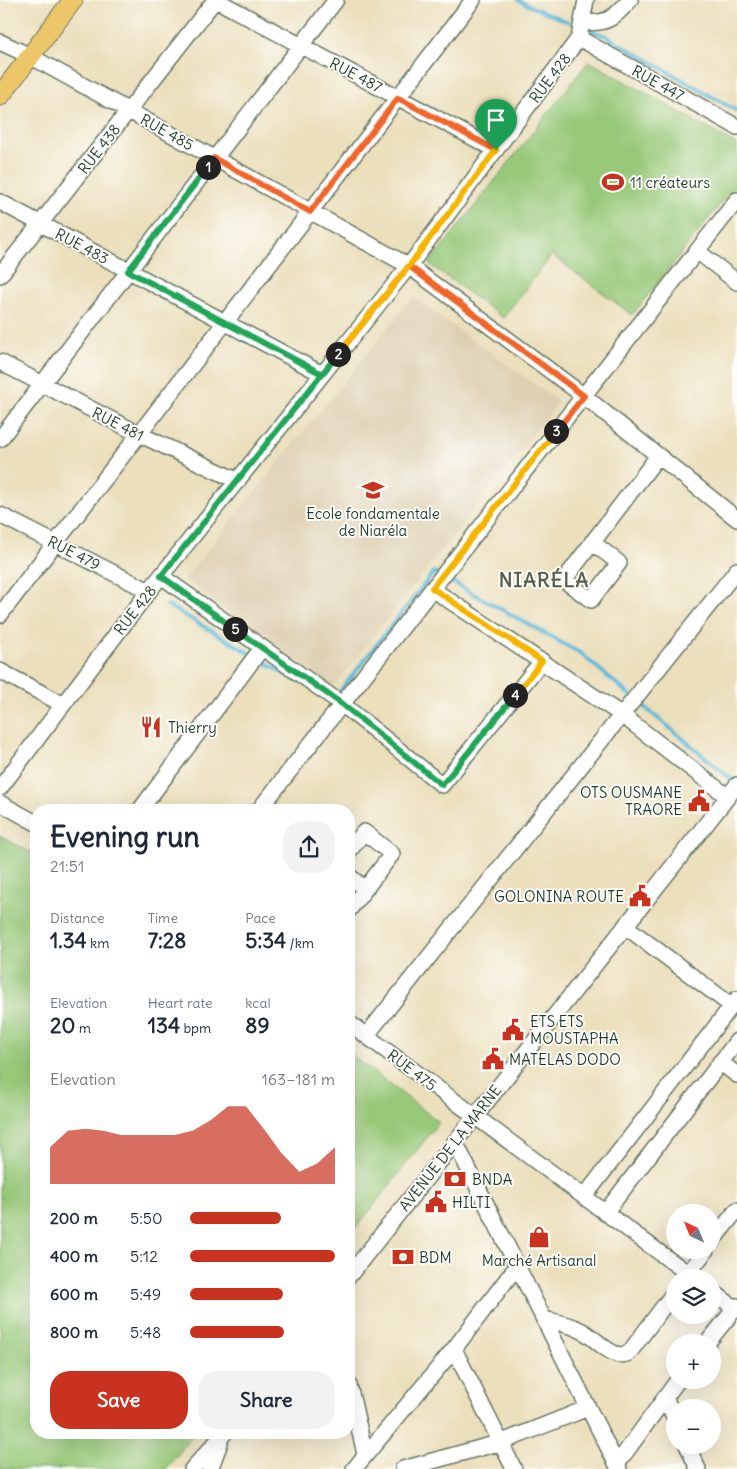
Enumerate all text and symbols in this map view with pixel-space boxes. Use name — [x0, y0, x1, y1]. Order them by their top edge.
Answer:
street label: RUE 428 — [525, 49, 575, 107]
street label: RUE 487 — [326, 53, 386, 97]
street label: RUE 447 — [629, 61, 687, 105]
pin — [475, 99, 517, 150]
icon: arrive — [482, 106, 510, 134]
street label: RUE 485 — [137, 110, 197, 154]
street label: RUE 438 — [74, 120, 124, 178]
pin: 1 — [196, 154, 220, 180]
text: 1 — [206, 158, 211, 176]
sports icon: 11 créateurs — [600, 169, 626, 195]
place label: 11 créateurs — [630, 173, 710, 192]
street label: RUE 483 — [52, 224, 112, 268]
pin: 2 — [326, 342, 350, 366]
text: 2 — [335, 345, 342, 363]
street label: RUE 481 — [89, 403, 147, 445]
pin: 3 — [544, 418, 568, 444]
text: 3 — [553, 422, 560, 440]
school or university icon: Ecole fondamentale de Niaréla — [360, 477, 386, 503]
place label: Ecole fondamentale de Niaréla — [306, 504, 440, 540]
street label: RUE 479 — [44, 532, 104, 574]
district label: NIARÉLA — [499, 567, 589, 592]
street label: RUE 428 — [110, 581, 160, 639]
pin: 5 — [222, 616, 248, 642]
text: 5 — [231, 620, 240, 638]
pin: 4 — [502, 682, 528, 708]
text: 4 — [511, 686, 520, 704]
restaurant icon: Thierry — [138, 714, 164, 740]
place label: Thierry — [168, 718, 217, 737]
place label: OTS OUSMANE TRAORE — [580, 783, 682, 819]
public building icon: OTS OUSMANE TRAORE — [686, 788, 712, 814]
text: Evening run — [50, 819, 200, 855]
button: share — [283, 821, 335, 873]
text: 21:51 — [50, 856, 84, 876]
public building icon: GOLONINA ROUTE — [627, 883, 653, 909]
place label: GOLONINA ROUTE — [494, 887, 624, 906]
text: Distance — [50, 909, 105, 927]
text: Time — [148, 909, 178, 927]
text: Pace — [245, 909, 276, 927]
text: 1.34 — [50, 927, 87, 954]
text: 7:28 — [148, 927, 186, 954]
text: 5:34 — [245, 927, 286, 954]
text: km — [87, 934, 110, 952]
text: /km — [286, 934, 314, 952]
text: Elevation — [50, 994, 107, 1012]
text: Heart rate — [148, 994, 213, 1012]
text: kcal — [245, 994, 271, 1012]
text: 20 — [50, 1012, 75, 1039]
text: 134 — [148, 1012, 180, 1039]
text: 89 — [245, 1012, 270, 1039]
place label: ETS ETS MOUSTAPHA — [530, 1012, 619, 1048]
public building icon: ETS ETS MOUSTAPHA — [500, 1017, 526, 1043]
text: m — [75, 1019, 91, 1037]
text: bpm — [180, 1019, 211, 1037]
street label: RUE 475 — [384, 1045, 440, 1095]
public building icon: MATELAS DODO — [480, 1046, 506, 1072]
place label: MATELAS DODO — [509, 1050, 621, 1069]
text: Elevation — [50, 1069, 116, 1089]
text: 163–181 m — [261, 1069, 335, 1089]
street label: AVENUE DE LA MARNE — [395, 1081, 505, 1215]
bank icon: BNDA — [442, 1166, 468, 1192]
place label: BNDA — [472, 1170, 513, 1189]
public building icon: HILTI — [423, 1189, 449, 1215]
place label: HILTI — [452, 1193, 490, 1212]
north arrow — [666, 1204, 721, 1259]
map controls — [666, 1204, 721, 1454]
text: 200 m — [50, 1208, 98, 1228]
text: 5:50 — [130, 1208, 163, 1228]
shop icon: Marché Artisanal — [526, 1224, 552, 1250]
bank icon: BDM — [390, 1244, 416, 1270]
text: 400 m — [50, 1246, 98, 1266]
text: 5:12 — [130, 1246, 158, 1266]
place label: BDM — [419, 1248, 452, 1267]
place label: Marché Artisanal — [482, 1251, 596, 1270]
button: layers — [666, 1269, 721, 1324]
text: 600 m — [50, 1284, 98, 1304]
text: 5:49 — [130, 1284, 161, 1304]
text: 800 m — [50, 1322, 98, 1342]
text: 5:48 — [130, 1322, 161, 1342]
button: + — [666, 1334, 721, 1389]
button: Save — [50, 1371, 188, 1429]
button: Share — [198, 1371, 335, 1429]
button: − — [666, 1399, 721, 1454]

